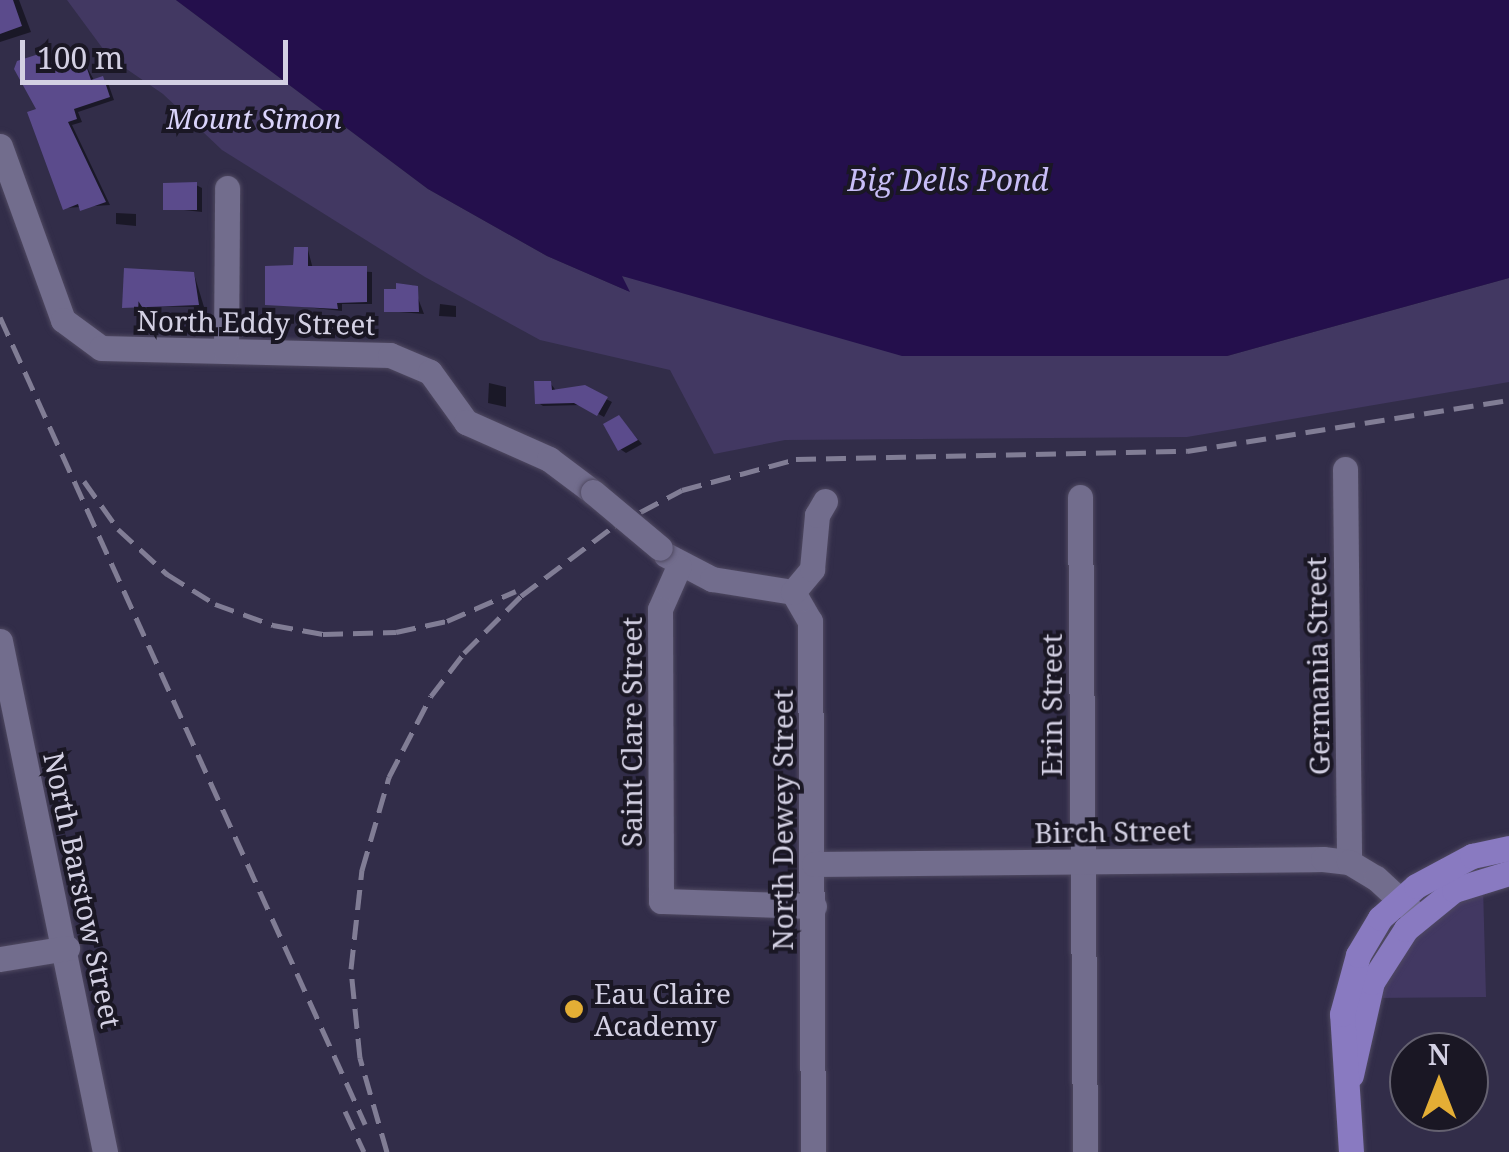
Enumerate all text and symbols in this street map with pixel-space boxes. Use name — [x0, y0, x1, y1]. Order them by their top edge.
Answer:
scale bar — [25, 20, 292, 82]
text: 100 m — [37, 37, 123, 78]
park label: Mount Simon — [166, 101, 342, 135]
water label: Big Dells Pond — [848, 162, 1048, 198]
street label: North Eddy Street — [136, 303, 376, 341]
street label: Germania Street — [1298, 556, 1336, 776]
street label: Saint Clare Street — [614, 617, 648, 847]
street label: Erin Street — [1034, 633, 1068, 777]
street label: North Dewey Street — [765, 689, 799, 951]
street label: North Barstow Street — [37, 749, 129, 1031]
street label: Birch Street — [1034, 813, 1192, 849]
place label: Eau Claire Academy — [594, 976, 731, 1042]
marker: Eau Claire Academy — [563, 998, 585, 1020]
north arrow — [1389, 1032, 1489, 1132]
text: N — [1428, 1035, 1450, 1073]

